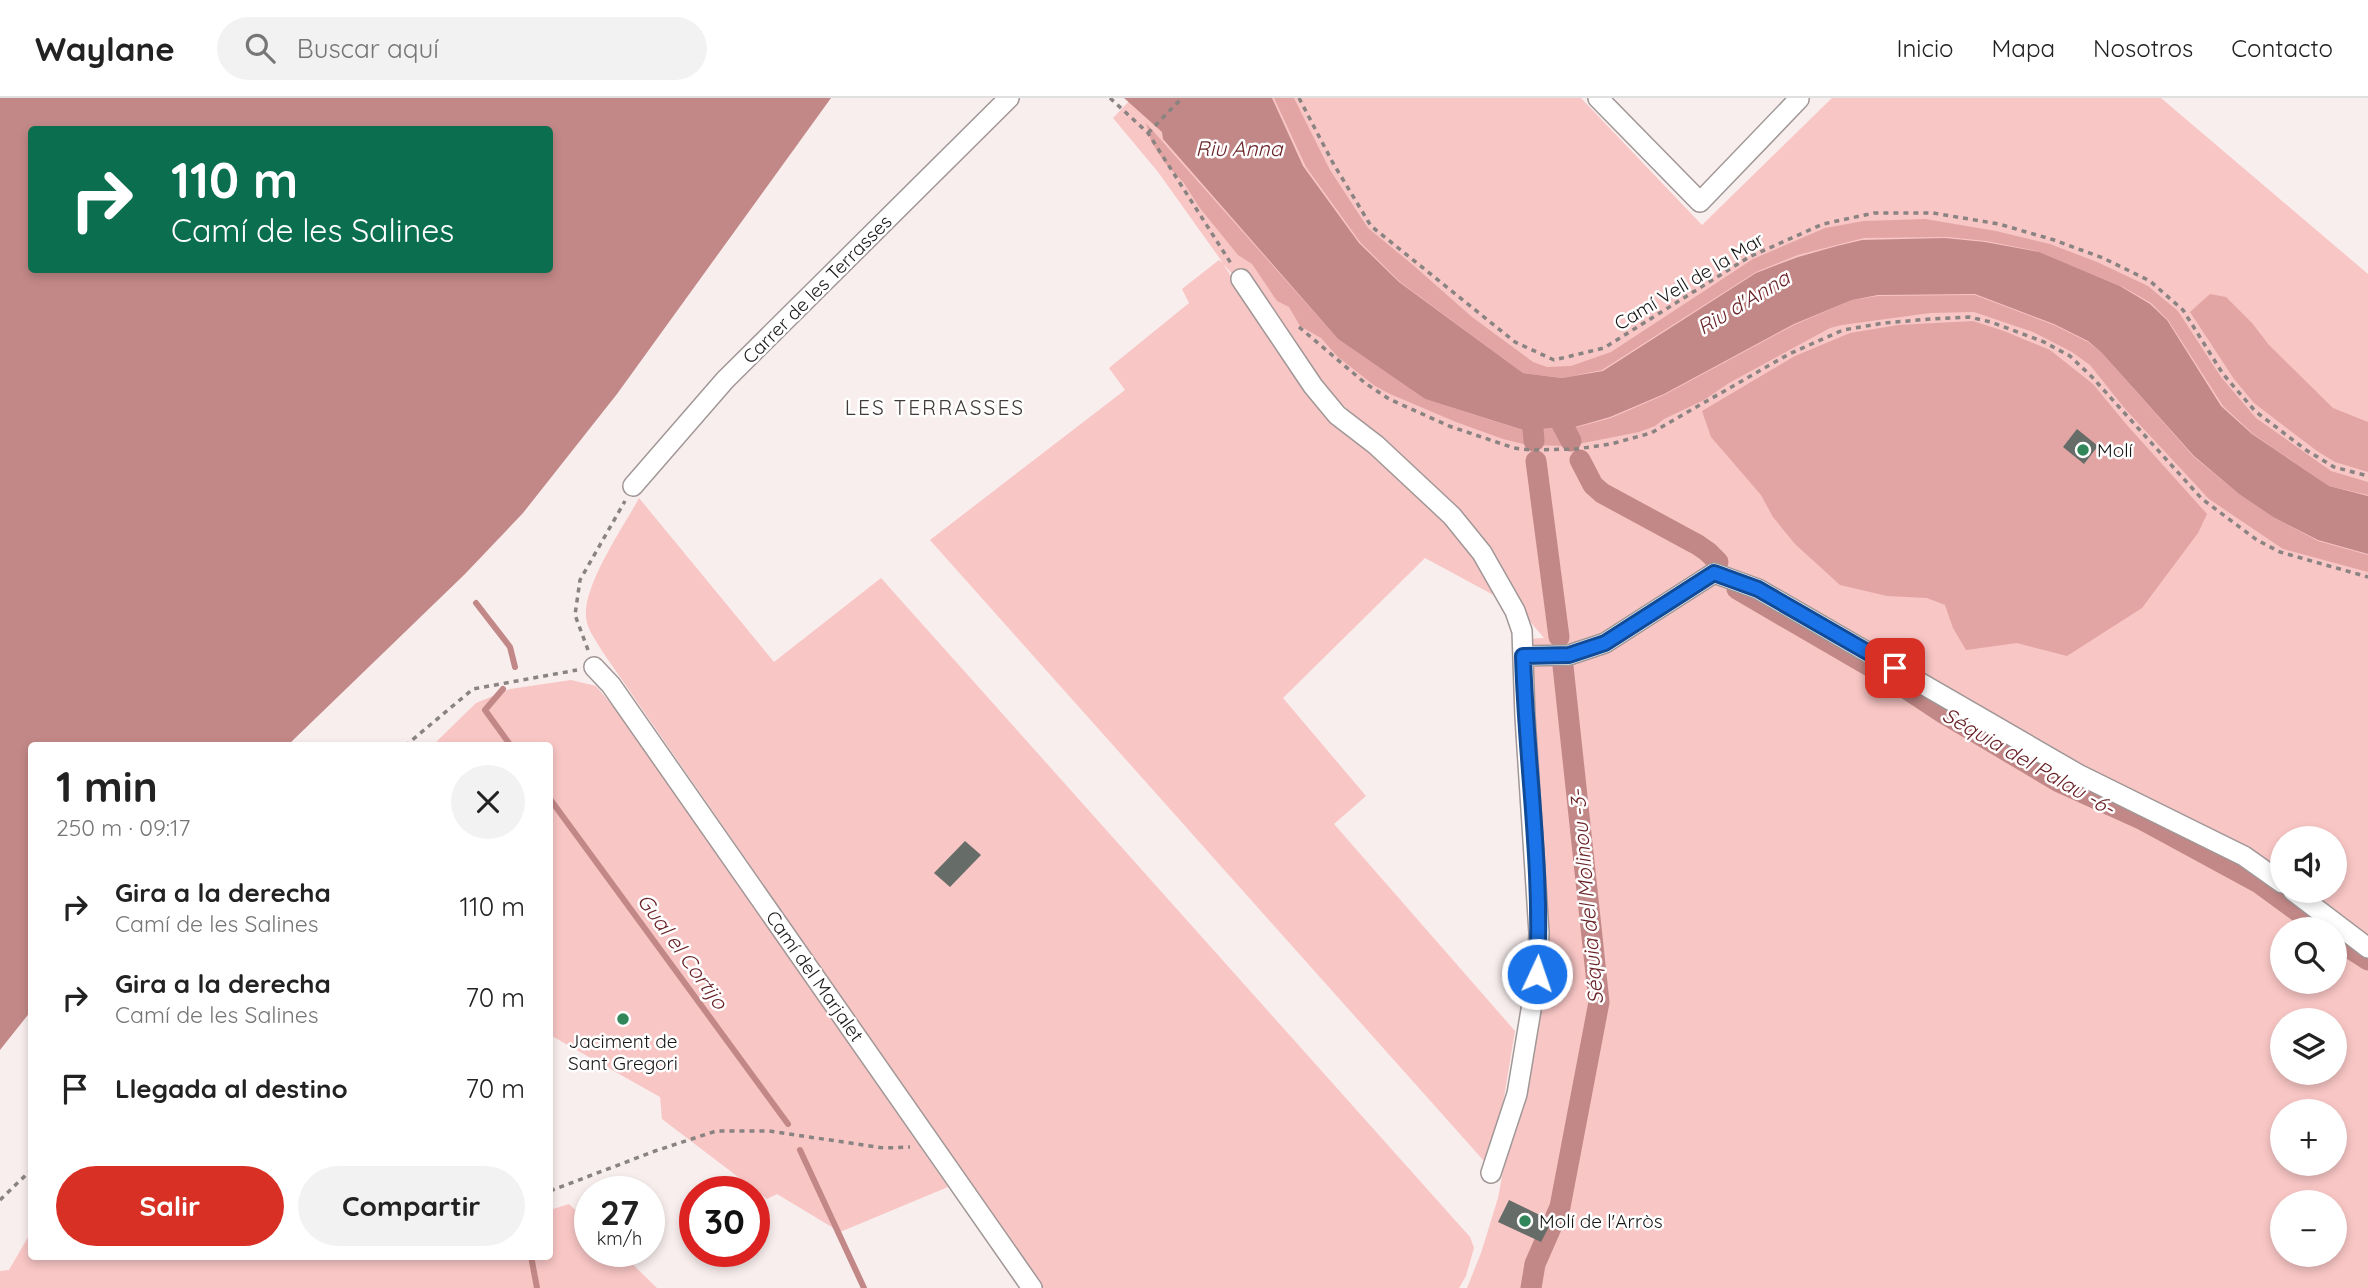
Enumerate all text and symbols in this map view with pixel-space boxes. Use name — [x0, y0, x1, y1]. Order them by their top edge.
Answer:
search box — [217, 17, 707, 80]
text: Waylane — [35, 28, 175, 69]
icon: search — [241, 29, 279, 67]
text: Buscar aquí — [297, 32, 439, 65]
text: Inicio — [1896, 33, 1954, 63]
text: Mapa — [1992, 33, 2055, 63]
text: Nosotros — [2093, 33, 2193, 63]
text: Contacto — [2231, 33, 2333, 63]
water label: Riu Anna — [1196, 135, 1284, 161]
text: 110 m — [171, 149, 298, 210]
icon: right — [56, 154, 147, 245]
street label: Carrer de les Terrasses — [737, 209, 897, 369]
text: Camí de les Salines — [171, 210, 454, 250]
street label: Camí Vell de la Mar — [1610, 226, 1769, 335]
water label: Riu d'Anna — [1692, 264, 1795, 340]
district label: LES TERRASSES — [845, 394, 1025, 420]
place label: Molí — [2097, 438, 2134, 462]
marker: Molí — [2075, 442, 2091, 458]
pin — [1865, 638, 1925, 698]
icon: arrive — [1876, 649, 1914, 687]
water label: Séquia del Palau -6- — [1938, 701, 2120, 821]
text: 1 min — [56, 760, 158, 813]
button: close — [451, 765, 525, 839]
water label: Séquia del Molinou -3- — [1564, 788, 1608, 1006]
text: 250 m · 09:17 — [56, 813, 190, 842]
map controls — [2270, 826, 2347, 1267]
button: sound — [2270, 826, 2347, 903]
text: Gira a la derecha — [115, 876, 331, 909]
icon: right — [56, 888, 94, 926]
water label: Gual el Cortijo — [632, 888, 734, 1015]
text: 110 m — [459, 890, 525, 923]
street label: Camí del Marjalet — [761, 906, 869, 1046]
text: Camí de les Salines — [115, 909, 319, 938]
button: search — [2270, 917, 2347, 994]
position arrow — [1500, 937, 1574, 1011]
text: Gira a la derecha — [115, 967, 331, 1000]
icon: right — [56, 979, 94, 1017]
text: 70 m — [465, 981, 525, 1014]
text: Camí de les Salines — [115, 1000, 319, 1029]
button: layers — [2270, 1008, 2347, 1085]
marker: Jaciment de Sant Gregori — [615, 1011, 631, 1027]
place label: Jaciment de Sant Gregori — [568, 1029, 678, 1075]
icon: arrive — [56, 1070, 94, 1108]
text: Llegada al destino — [115, 1072, 348, 1105]
text: 70 m — [465, 1072, 525, 1105]
button: + — [2270, 1099, 2347, 1176]
button: Salir — [56, 1166, 284, 1246]
button: Compartir — [298, 1166, 525, 1246]
speed limit sign: 30 — [679, 1176, 770, 1267]
text: 27 — [600, 1190, 639, 1234]
button: − — [2270, 1190, 2347, 1267]
place label: Molí de l'Arròs — [1539, 1209, 1663, 1233]
marker: Molí de l'Arròs — [1517, 1213, 1533, 1229]
text: km/h — [597, 1227, 642, 1250]

